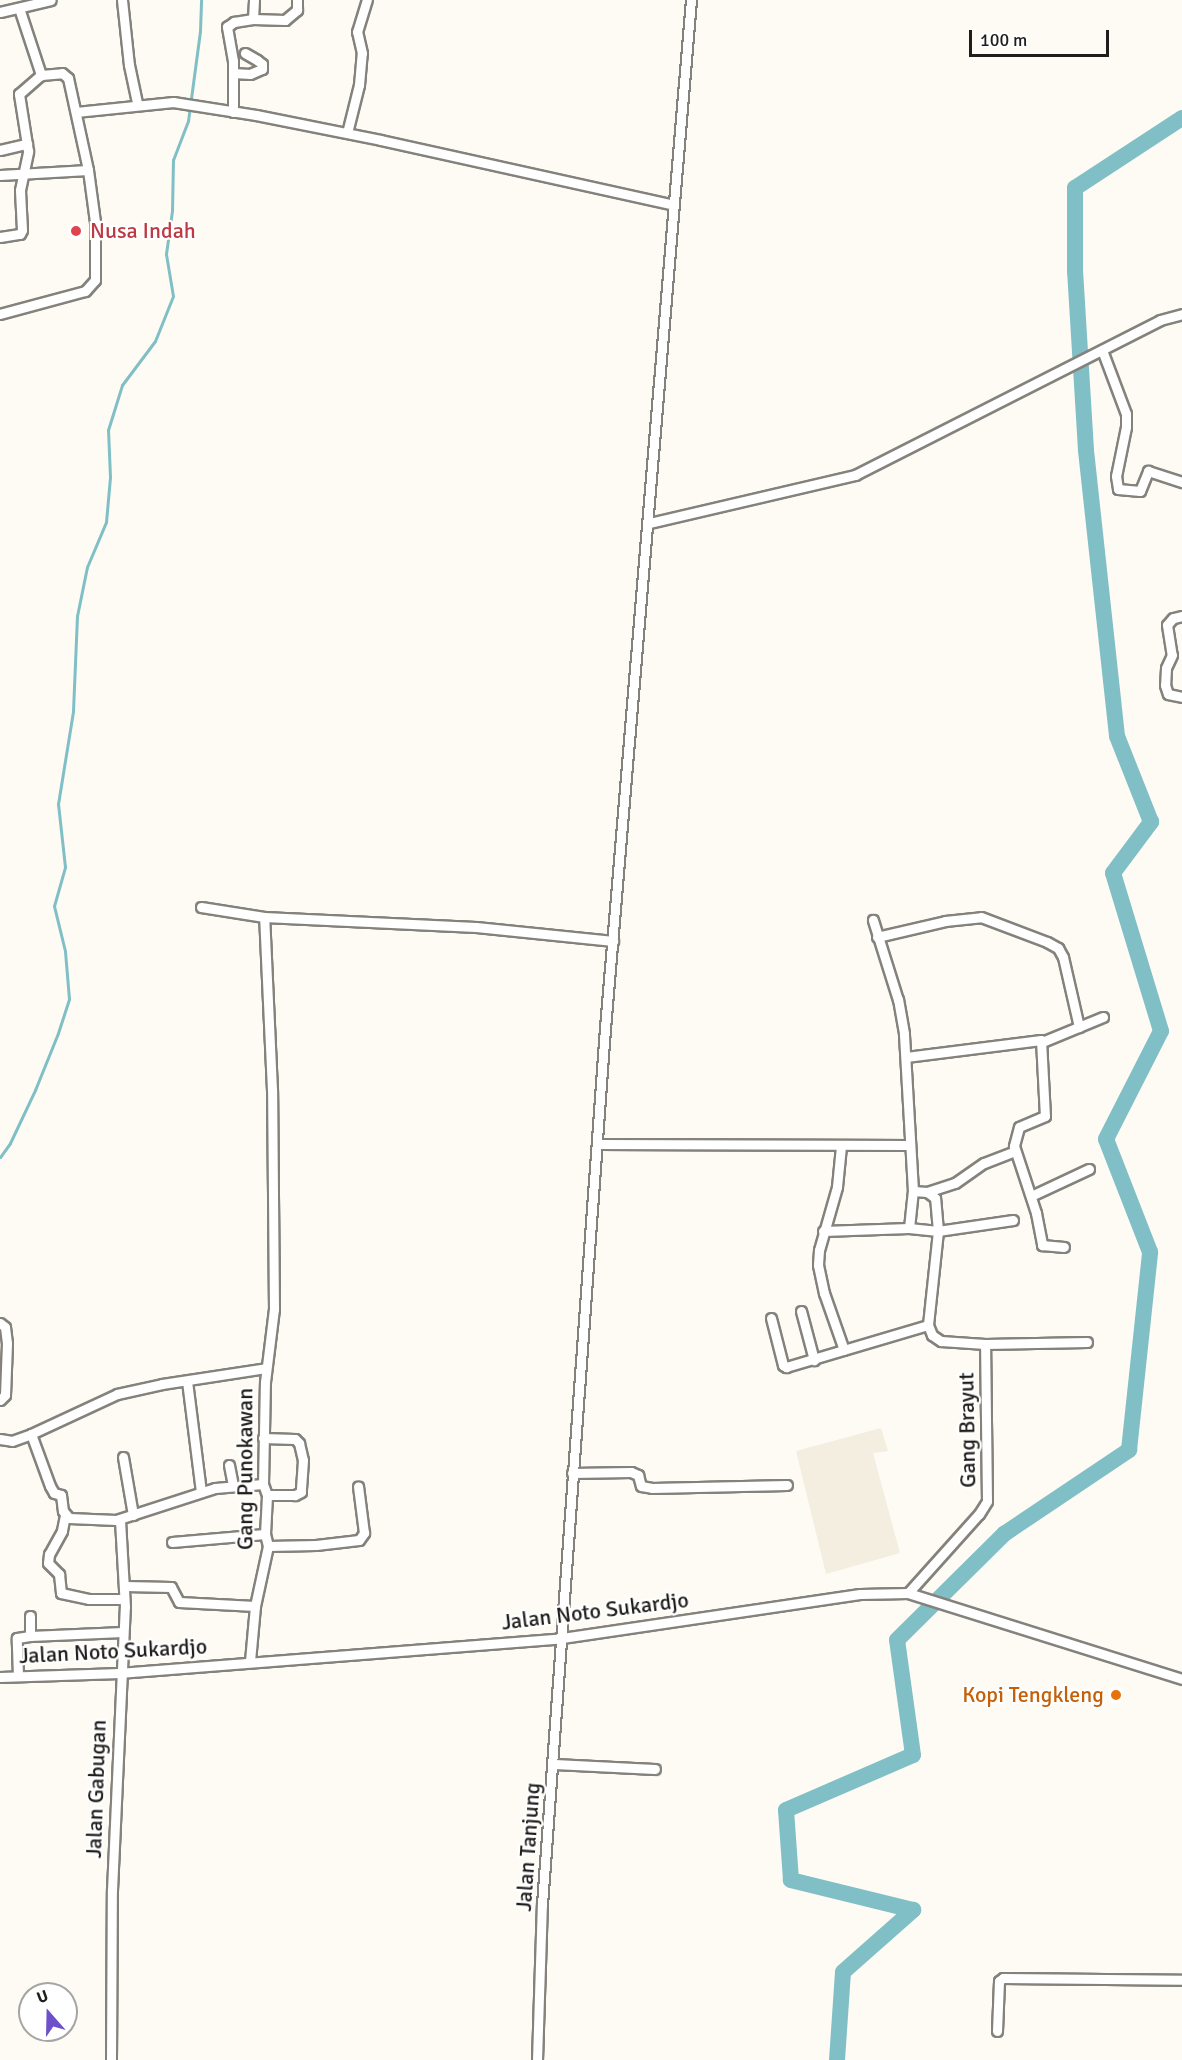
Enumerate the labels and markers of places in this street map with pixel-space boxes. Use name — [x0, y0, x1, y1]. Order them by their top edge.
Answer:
place label: Nusa Indah — [90, 218, 196, 244]
marker: Nusa Indah — [67, 222, 85, 240]
place label: Kopi Tengkleng — [962, 1682, 1104, 1708]
marker: Kopi Tengkleng — [1109, 1688, 1123, 1702]

